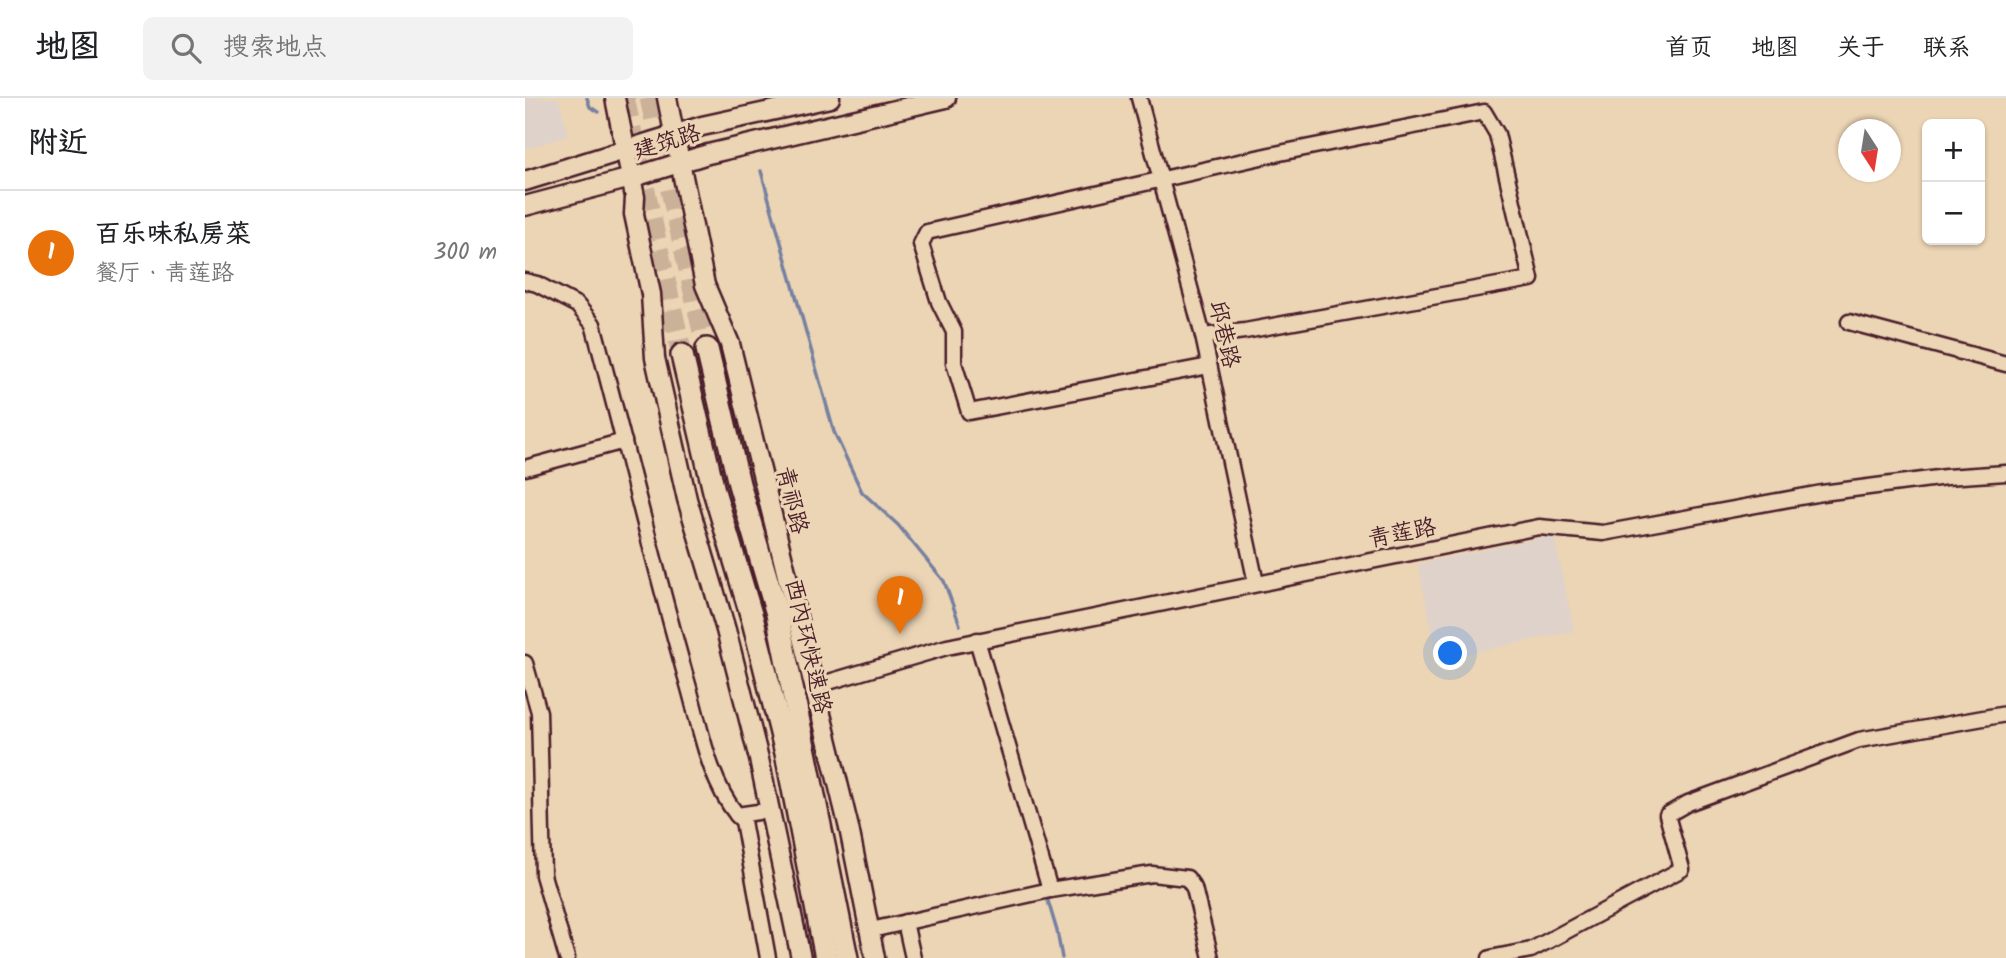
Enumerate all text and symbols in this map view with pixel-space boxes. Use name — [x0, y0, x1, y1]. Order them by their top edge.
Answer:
search box — [143, 17, 633, 80]
text: 地图 — [35, 22, 101, 75]
text: 搜索地点 — [223, 27, 327, 69]
icon: search — [167, 29, 205, 67]
text: 首页 — [1665, 29, 1713, 68]
text: 地图 — [1751, 29, 1799, 68]
text: 关于 — [1837, 29, 1885, 68]
text: 联系 — [1923, 29, 1971, 68]
street label: 建筑路 — [629, 116, 706, 170]
north arrow — [1838, 119, 1901, 182]
map controls — [1922, 119, 1985, 245]
button: + — [1922, 119, 1985, 182]
text: 附近 — [28, 120, 88, 168]
button: − — [1922, 182, 1985, 245]
text: 百乐味私房菜 — [95, 214, 251, 256]
text: 1 — [48, 235, 54, 271]
text: 300 m — [433, 235, 497, 271]
text: 餐厅 · 青莲路 — [95, 256, 234, 292]
street label: 邱巷路 — [1198, 297, 1248, 372]
street label: 青祁路 — [765, 463, 817, 538]
street label: 青莲路 — [1365, 510, 1440, 558]
street label: 西内环快速路 — [774, 575, 840, 718]
pin: 1 — [877, 576, 923, 634]
your location — [1433, 636, 1467, 670]

